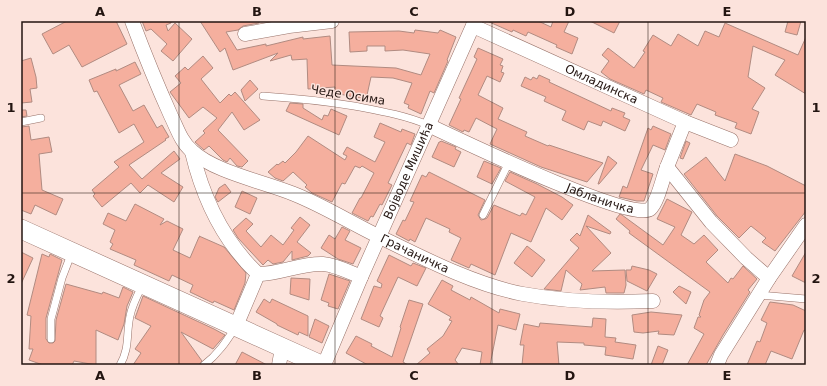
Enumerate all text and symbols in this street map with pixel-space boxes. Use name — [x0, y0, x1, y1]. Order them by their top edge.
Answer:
text: A — [95, 4, 105, 19]
text: B — [252, 4, 262, 19]
text: C — [409, 4, 419, 19]
text: D — [565, 4, 576, 19]
text: E — [723, 4, 731, 19]
street label: Омладинска — [563, 62, 640, 107]
street label: Чеде Осима — [310, 82, 386, 108]
text: 1 — [6, 100, 16, 115]
text: 1 — [811, 100, 821, 115]
street label: Војводе Мишића — [381, 120, 436, 221]
street label: Јабланичка — [563, 180, 635, 216]
street label: Грачаничка — [378, 231, 451, 276]
text: 2 — [6, 271, 16, 286]
text: 2 — [811, 271, 821, 286]
text: A — [95, 368, 105, 383]
text: B — [252, 368, 262, 383]
text: C — [409, 368, 419, 383]
text: D — [565, 368, 576, 383]
text: E — [723, 368, 731, 383]

